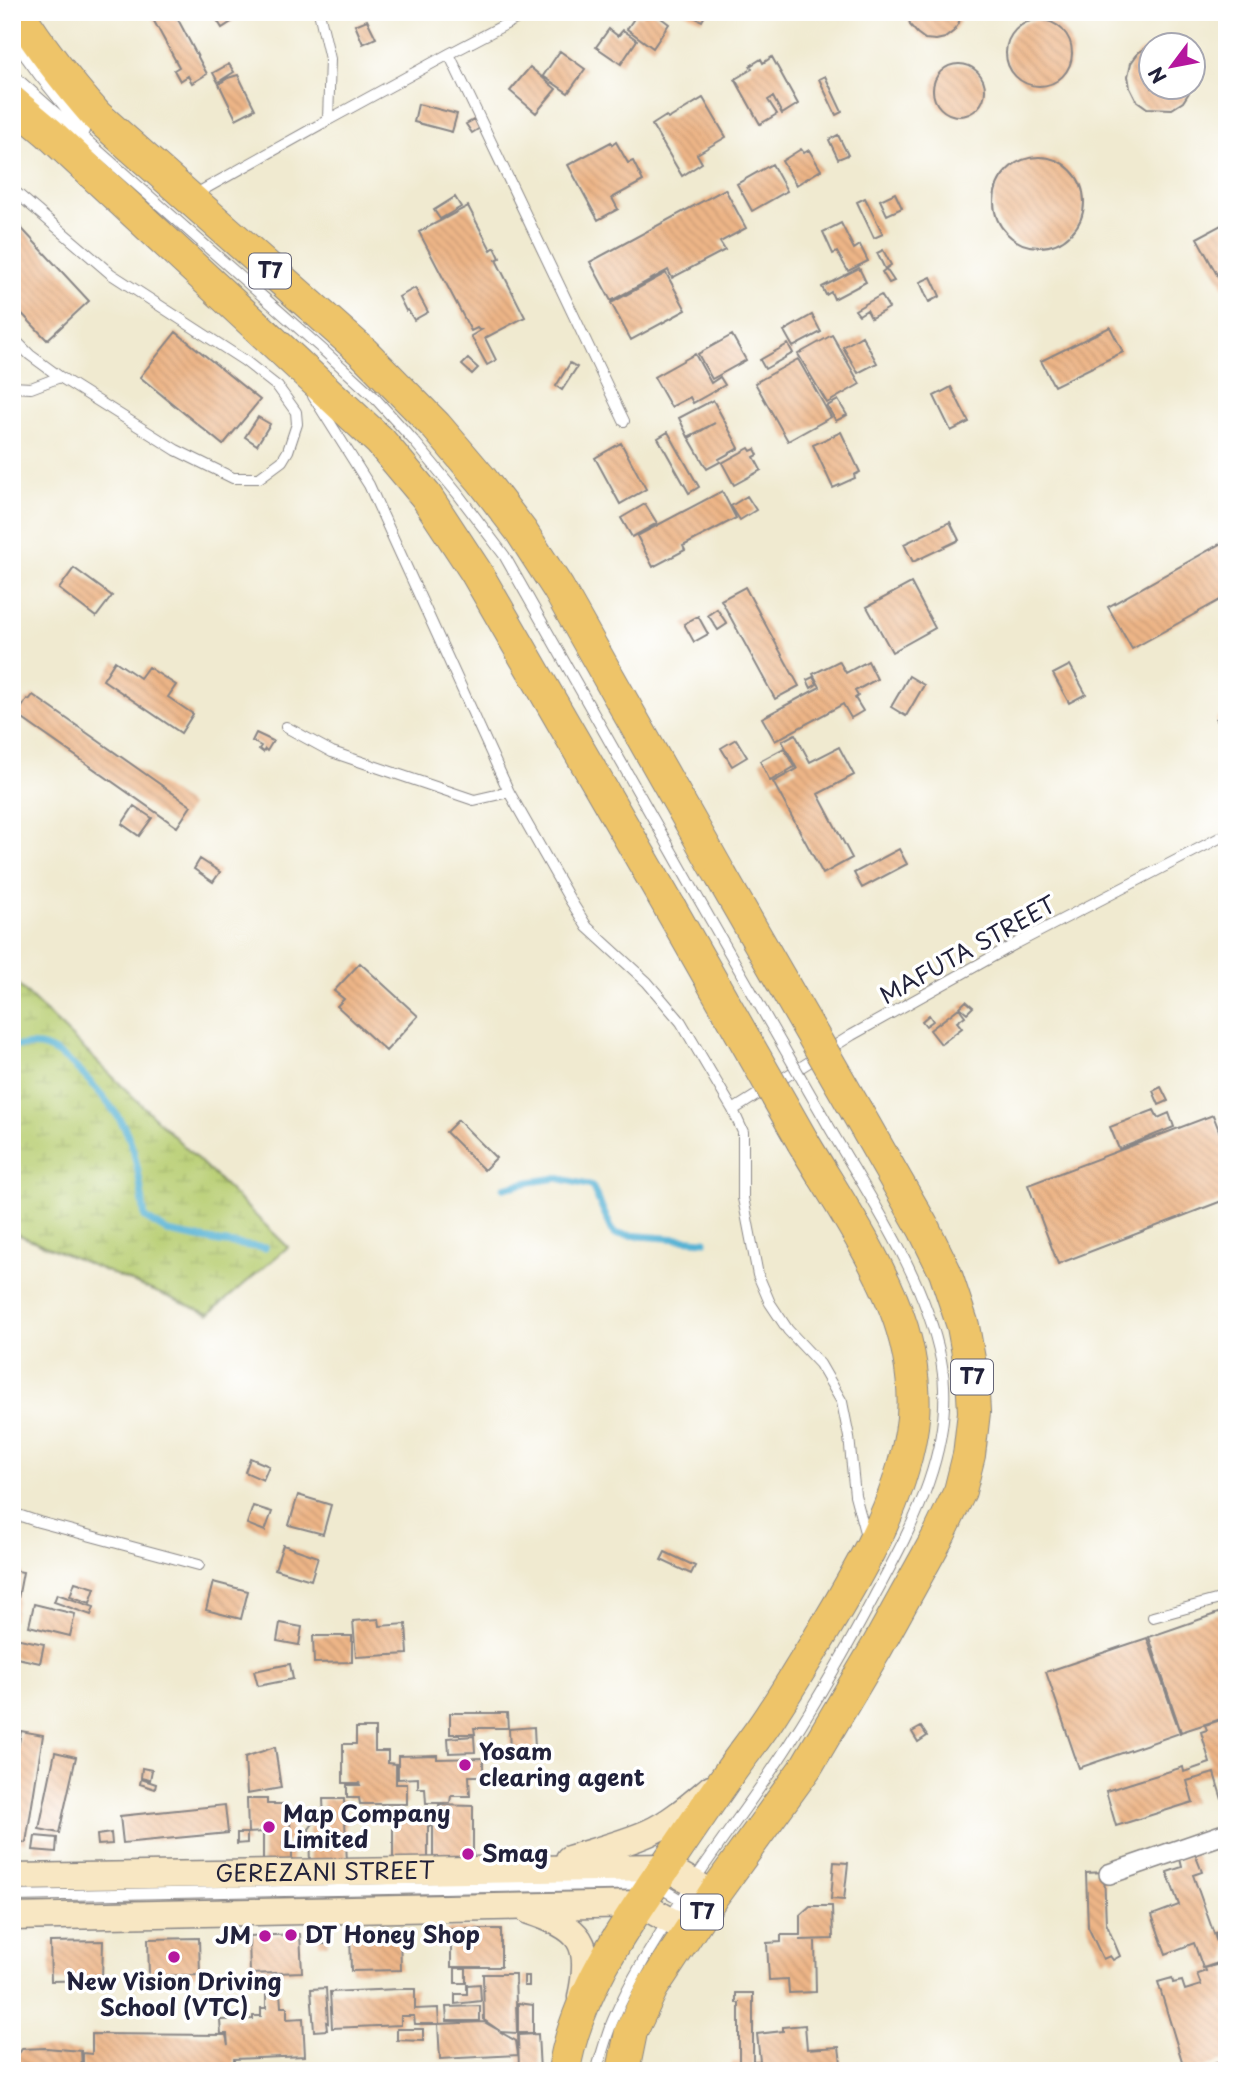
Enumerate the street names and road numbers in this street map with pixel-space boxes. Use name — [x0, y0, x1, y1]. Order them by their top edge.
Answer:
road number: T7 — [249, 254, 291, 288]
street label: MAFUTA STREET — [873, 885, 1062, 1012]
road number: T7 — [951, 1360, 993, 1394]
street label: GEREZANI STREET — [215, 1852, 435, 1890]
road number: T7 — [681, 1895, 723, 1930]

